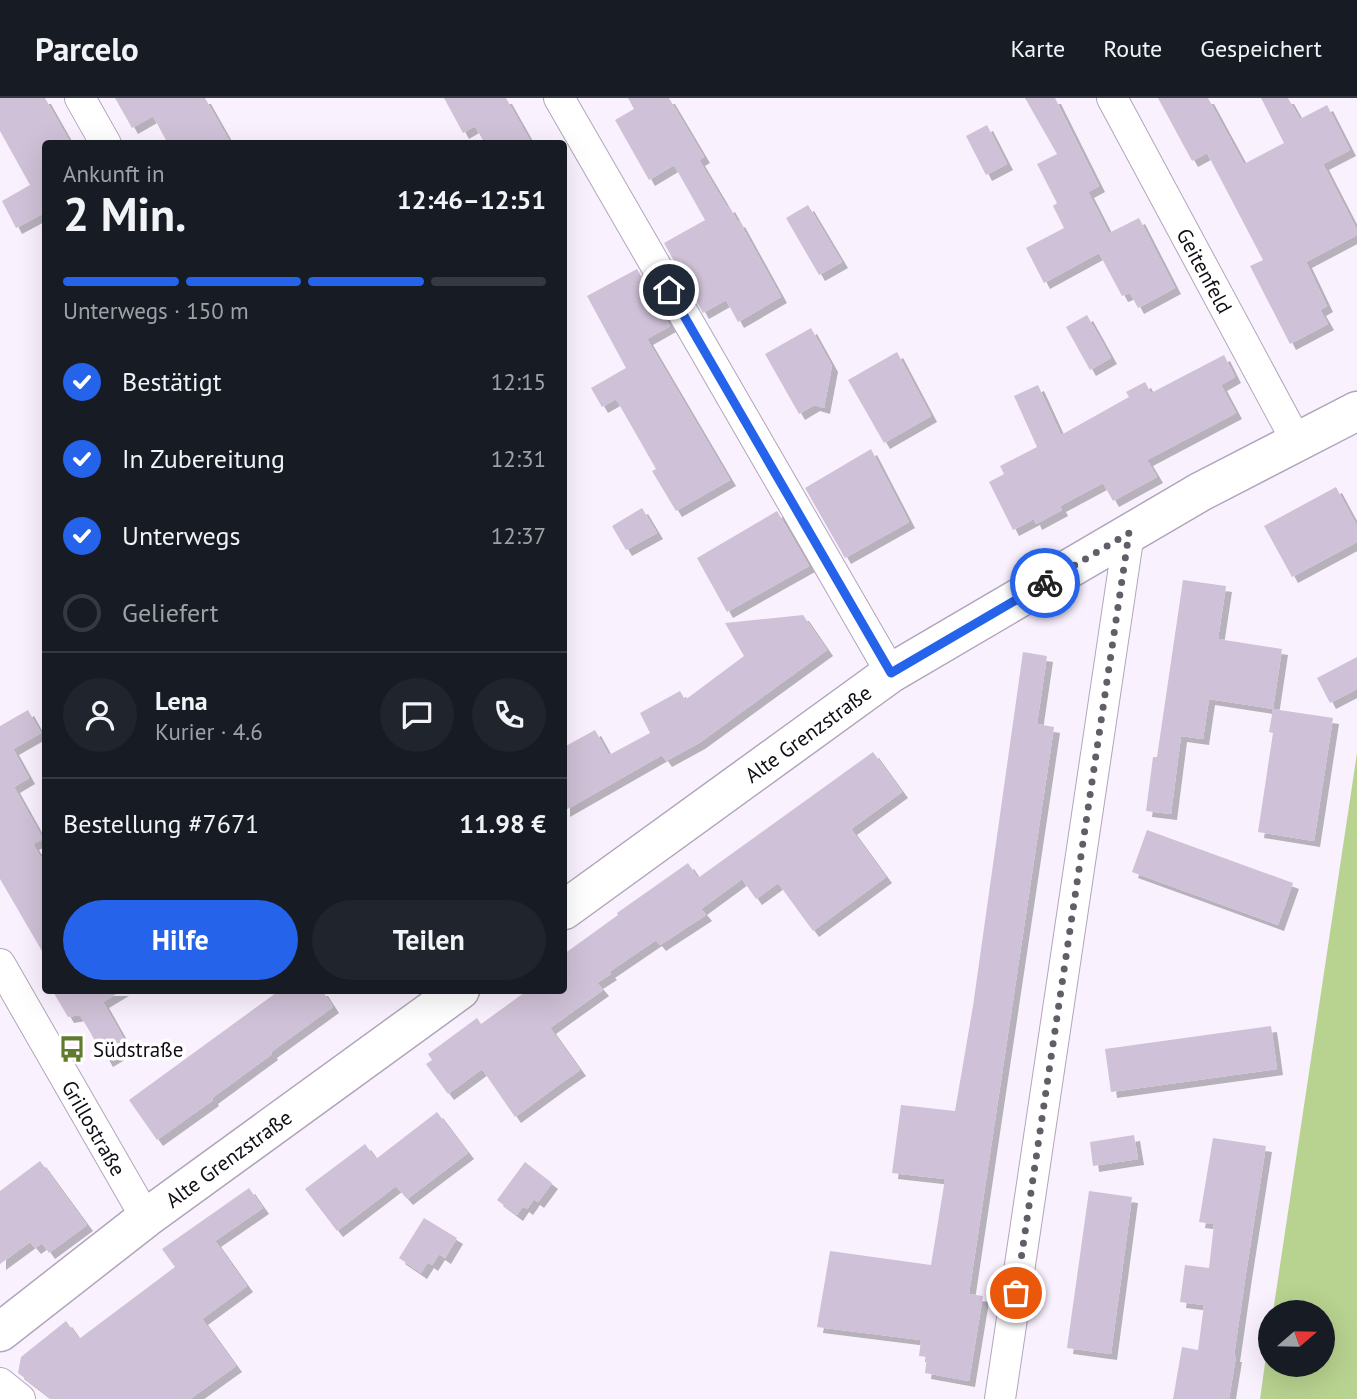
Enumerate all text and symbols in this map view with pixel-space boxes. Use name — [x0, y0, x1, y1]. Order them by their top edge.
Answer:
text: Parcelo — [35, 27, 139, 70]
text: Karte — [1010, 33, 1065, 64]
text: Route — [1103, 33, 1162, 64]
text: Gespeichert — [1200, 33, 1322, 64]
text: Ankunft in — [63, 159, 165, 188]
text: 12:46–12:51 — [397, 183, 546, 216]
text: 2 Min. — [63, 184, 186, 244]
street label: Geitenfeld — [1171, 223, 1239, 318]
pin — [639, 260, 699, 320]
icon: home — [650, 271, 688, 309]
text: Unterwegs · 150 m — [63, 296, 249, 325]
icon: check — [63, 363, 101, 401]
text: Bestätigt — [122, 365, 222, 398]
text: 12:15 — [491, 367, 546, 396]
icon: check — [63, 440, 101, 478]
text: In Zubereitung — [122, 442, 285, 475]
text: 12:31 — [491, 444, 546, 473]
icon: check — [63, 517, 101, 555]
text: Unterwegs — [122, 519, 240, 552]
text: 12:37 — [491, 521, 546, 550]
courier — [1010, 548, 1080, 618]
icon: bike — [1026, 564, 1064, 602]
text: Geliefert — [122, 596, 219, 629]
button: person — [63, 678, 137, 752]
button: chat — [380, 678, 454, 752]
button: phone — [472, 678, 546, 752]
street label: Alte Grenzstraße — [739, 678, 876, 788]
text: Lena — [155, 684, 208, 717]
text: Kurier · 4.6 — [155, 717, 263, 746]
text: Bestellung #7671 — [63, 807, 259, 840]
text: 11.98 € — [459, 807, 546, 840]
button: Hilfe — [63, 900, 298, 980]
button: Teilen — [312, 900, 546, 980]
bus stop icon: Südstraße — [57, 1034, 87, 1064]
place label: Südstraße — [93, 1036, 183, 1063]
street label: Grillostraße — [56, 1075, 132, 1180]
street label: Alte Grenzstraße — [160, 1103, 297, 1213]
pin — [986, 1263, 1046, 1323]
icon: bag — [997, 1274, 1035, 1312]
north arrow — [1258, 1300, 1335, 1377]
map controls — [1258, 1300, 1335, 1377]

